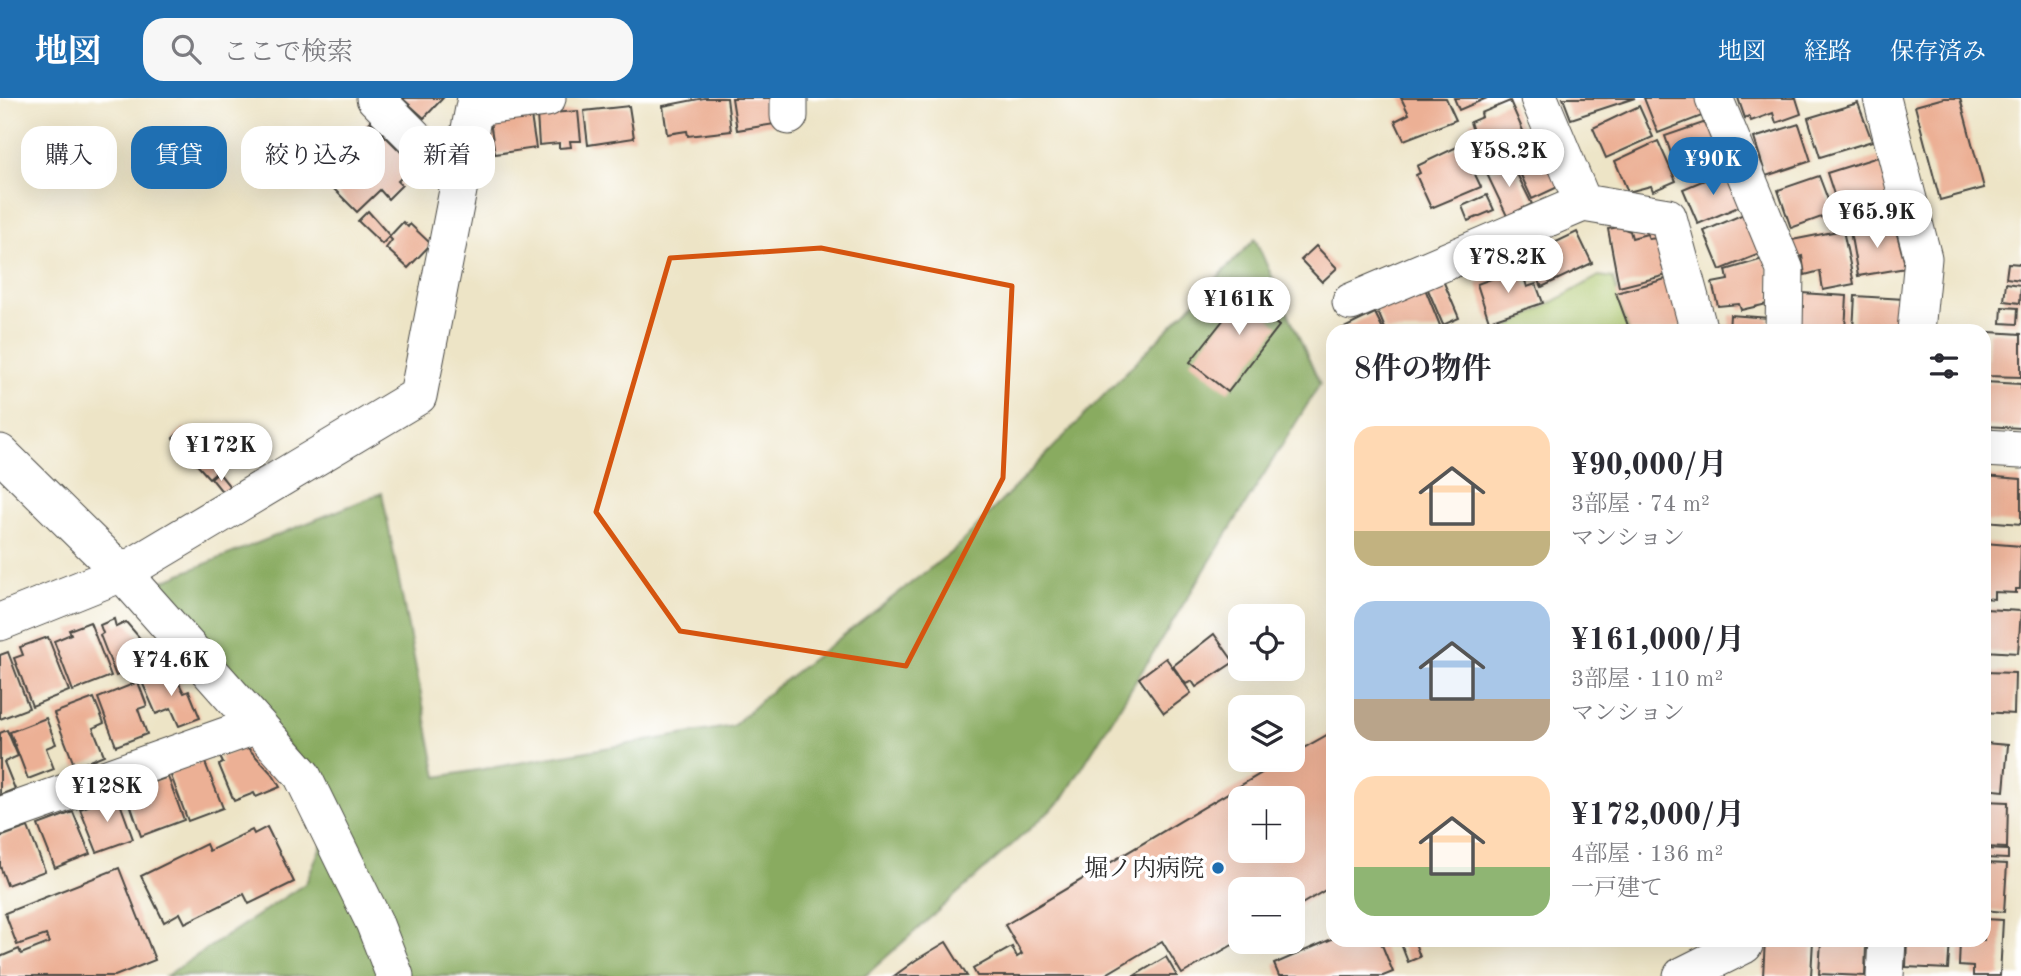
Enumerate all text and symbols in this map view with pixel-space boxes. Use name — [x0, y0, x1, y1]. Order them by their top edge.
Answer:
search box — [143, 18, 633, 81]
icon: search — [167, 30, 205, 68]
text: 地図 — [35, 37, 101, 70]
text: ここで検索 — [223, 40, 353, 66]
text: 地図 — [1718, 41, 1766, 65]
text: 経路 — [1804, 41, 1852, 65]
text: 保存済み — [1890, 41, 1986, 65]
chip: 購入 — [21, 126, 117, 189]
chip: 賃貸 — [131, 126, 227, 189]
chip: 絞り込み — [241, 126, 385, 189]
chip: 新着 — [399, 126, 495, 189]
pin: ¥58.2K — [1452, 130, 1566, 189]
pin: ¥90K — [1672, 138, 1754, 197]
text: ¥58.2K — [1470, 140, 1548, 163]
text: ¥90K — [1684, 148, 1742, 171]
pin: ¥65.9K — [1820, 190, 1934, 250]
text: ¥65.9K — [1838, 201, 1916, 224]
pin: ¥78.2K — [1451, 236, 1565, 295]
text: ¥78.2K — [1469, 246, 1547, 269]
pin: ¥161K — [1190, 278, 1288, 337]
text: ¥161K — [1203, 288, 1275, 311]
icon: filters — [1925, 347, 1963, 385]
text: 8件の物件 — [1354, 355, 1491, 385]
pin: ¥172K — [172, 424, 270, 483]
text: ¥172K — [185, 434, 257, 457]
text: ¥90,000/月 — [1571, 451, 1727, 481]
icon: home — [1410, 454, 1494, 538]
text: 3部屋 · 74 m² — [1571, 493, 1710, 516]
text: マンション — [1571, 527, 1685, 550]
map controls — [1228, 604, 1305, 954]
button: locate — [1228, 604, 1305, 681]
text: ¥161,000/月 — [1571, 626, 1745, 656]
icon: home — [1410, 629, 1494, 713]
pin: ¥74.6K — [114, 638, 228, 698]
text: ¥74.6K — [132, 649, 210, 672]
text: 3部屋 · 110 m² — [1571, 668, 1723, 691]
button: layers — [1228, 695, 1305, 772]
text: マンション — [1571, 702, 1685, 725]
pin: ¥128K — [58, 764, 156, 824]
text: ¥128K — [71, 775, 143, 798]
button: + — [1228, 786, 1305, 863]
text: ¥172,000/月 — [1571, 801, 1745, 831]
icon: home — [1410, 804, 1494, 888]
text: 4部屋 · 136 m² — [1571, 843, 1723, 866]
place label: 堀ノ内病院 — [1084, 855, 1204, 882]
marker: 堀ノ内病院 — [1210, 860, 1226, 876]
button: − — [1228, 877, 1305, 954]
text: 一戸建て — [1571, 877, 1663, 900]

